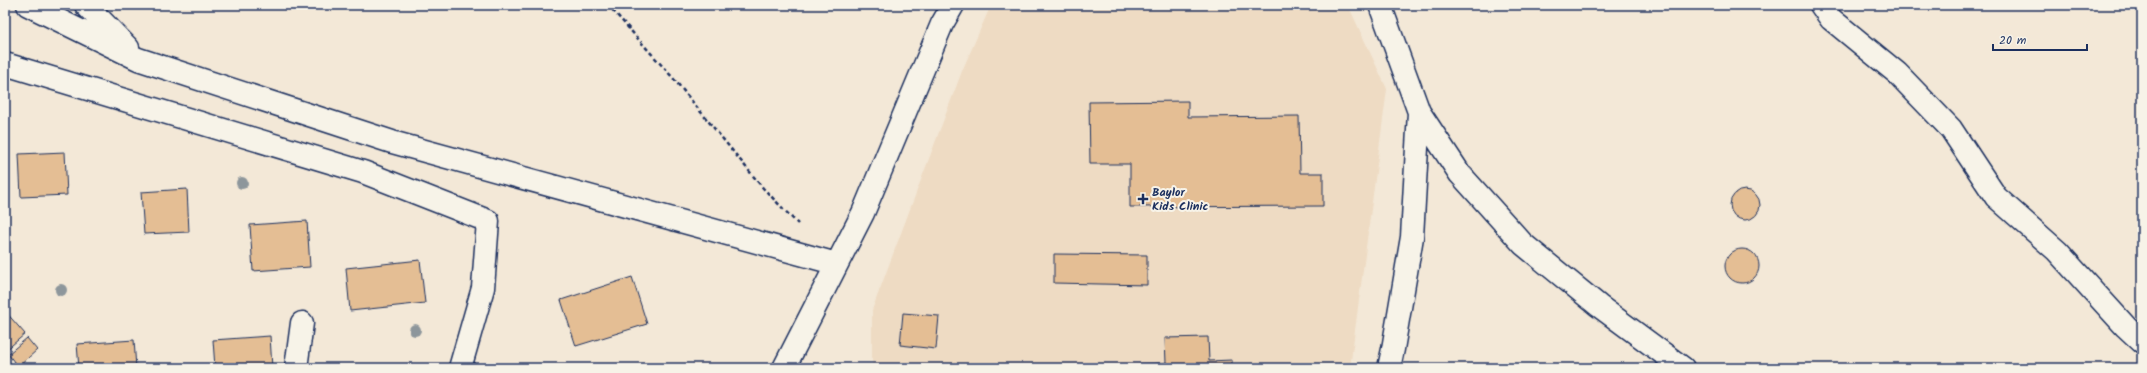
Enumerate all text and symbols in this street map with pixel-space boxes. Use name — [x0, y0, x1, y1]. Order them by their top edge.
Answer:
scale bar — [1993, 26, 2087, 52]
text: 20 m — [1999, 31, 2027, 50]
place label: Baylor Kids Clinic — [1152, 183, 1209, 216]
marker: Baylor Kids Clinic — [1137, 193, 1149, 205]

